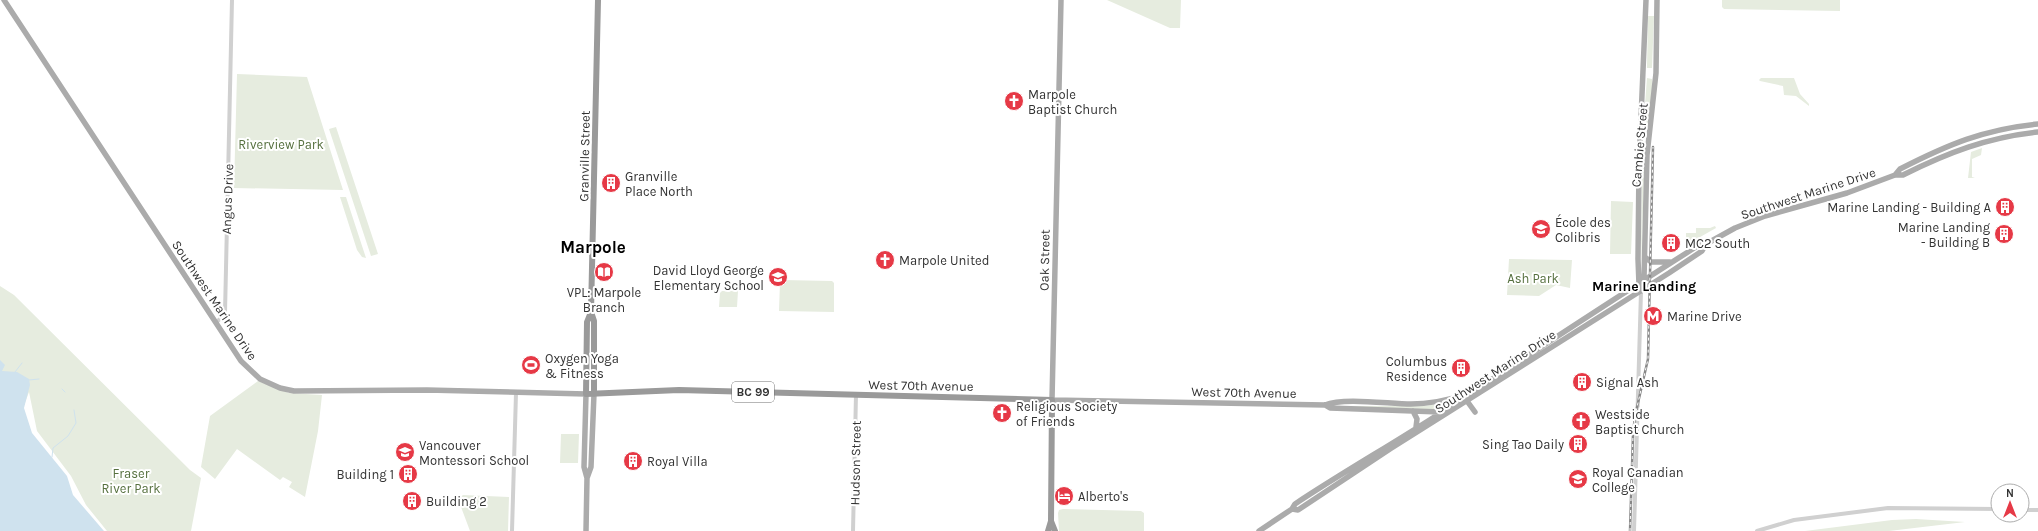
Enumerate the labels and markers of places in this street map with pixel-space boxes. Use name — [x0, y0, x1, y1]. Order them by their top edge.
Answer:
place label: Marpole Baptist Church — [1028, 87, 1117, 117]
church icon: Marpole Baptist Church — [1003, 90, 1025, 112]
place label: Granville Place North — [625, 169, 693, 199]
building icon: Granville Place North — [600, 172, 622, 194]
building icon: Marine Landing - Building A — [1994, 196, 2016, 218]
place label: Marine Landing - Building A — [1827, 200, 1992, 215]
place label: École des Colibris — [1555, 213, 1611, 245]
school or university icon: École des Colibris — [1530, 218, 1552, 240]
place label: Marine Landing - Building B — [1898, 220, 1991, 250]
building icon: Marine Landing - Building B — [1993, 223, 2015, 245]
building icon: MC2 South — [1660, 232, 1682, 254]
place label: MC2 South — [1685, 236, 1750, 251]
church icon: Marpole United — [874, 249, 896, 271]
place label: Marpole United — [899, 253, 989, 268]
library icon: VPL: Marpole Branch — [593, 261, 615, 283]
place label: David Lloyd George Elementary School — [653, 263, 764, 293]
school or university icon: David Lloyd George Elementary School — [767, 266, 789, 288]
place label: VPL: Marpole Branch — [567, 285, 642, 315]
metro station icon: Marine Drive — [1642, 305, 1664, 327]
place label: Marine Drive — [1667, 309, 1742, 324]
place label: Oxygen Yoga & Fitness — [545, 351, 619, 381]
sports icon: Oxygen Yoga & Fitness — [520, 354, 542, 376]
place label: Columbus Residence — [1386, 354, 1447, 384]
building icon: Columbus Residence — [1450, 357, 1472, 379]
building icon: Signal Ash — [1571, 371, 1593, 393]
place label: Signal Ash — [1596, 375, 1659, 390]
place label: Religious Society of Friends — [1016, 399, 1117, 429]
church icon: Religious Society of Friends — [991, 402, 1013, 424]
place label: Westside Baptist Church — [1595, 407, 1684, 437]
church icon: Westside Baptist Church — [1570, 410, 1592, 432]
building icon: Sing Tao Daily — [1567, 433, 1589, 455]
place label: Sing Tao Daily — [1482, 437, 1564, 452]
place label: Vancouver Montessori School — [419, 438, 529, 468]
school or university icon: Vancouver Montessori School — [394, 441, 416, 463]
building icon: Royal Villa — [622, 450, 644, 472]
place label: Royal Villa — [647, 454, 708, 469]
building icon: Building 1 — [397, 463, 419, 485]
place label: Royal Canadian College — [1592, 465, 1684, 495]
place label: Building 1 — [336, 467, 394, 482]
school or university icon: Royal Canadian College — [1567, 468, 1589, 490]
hotel icon: Alberto's — [1053, 485, 1075, 507]
place label: Alberto's — [1078, 489, 1129, 504]
building icon: Building 2 — [401, 490, 423, 512]
place label: Building 2 — [426, 494, 487, 509]

